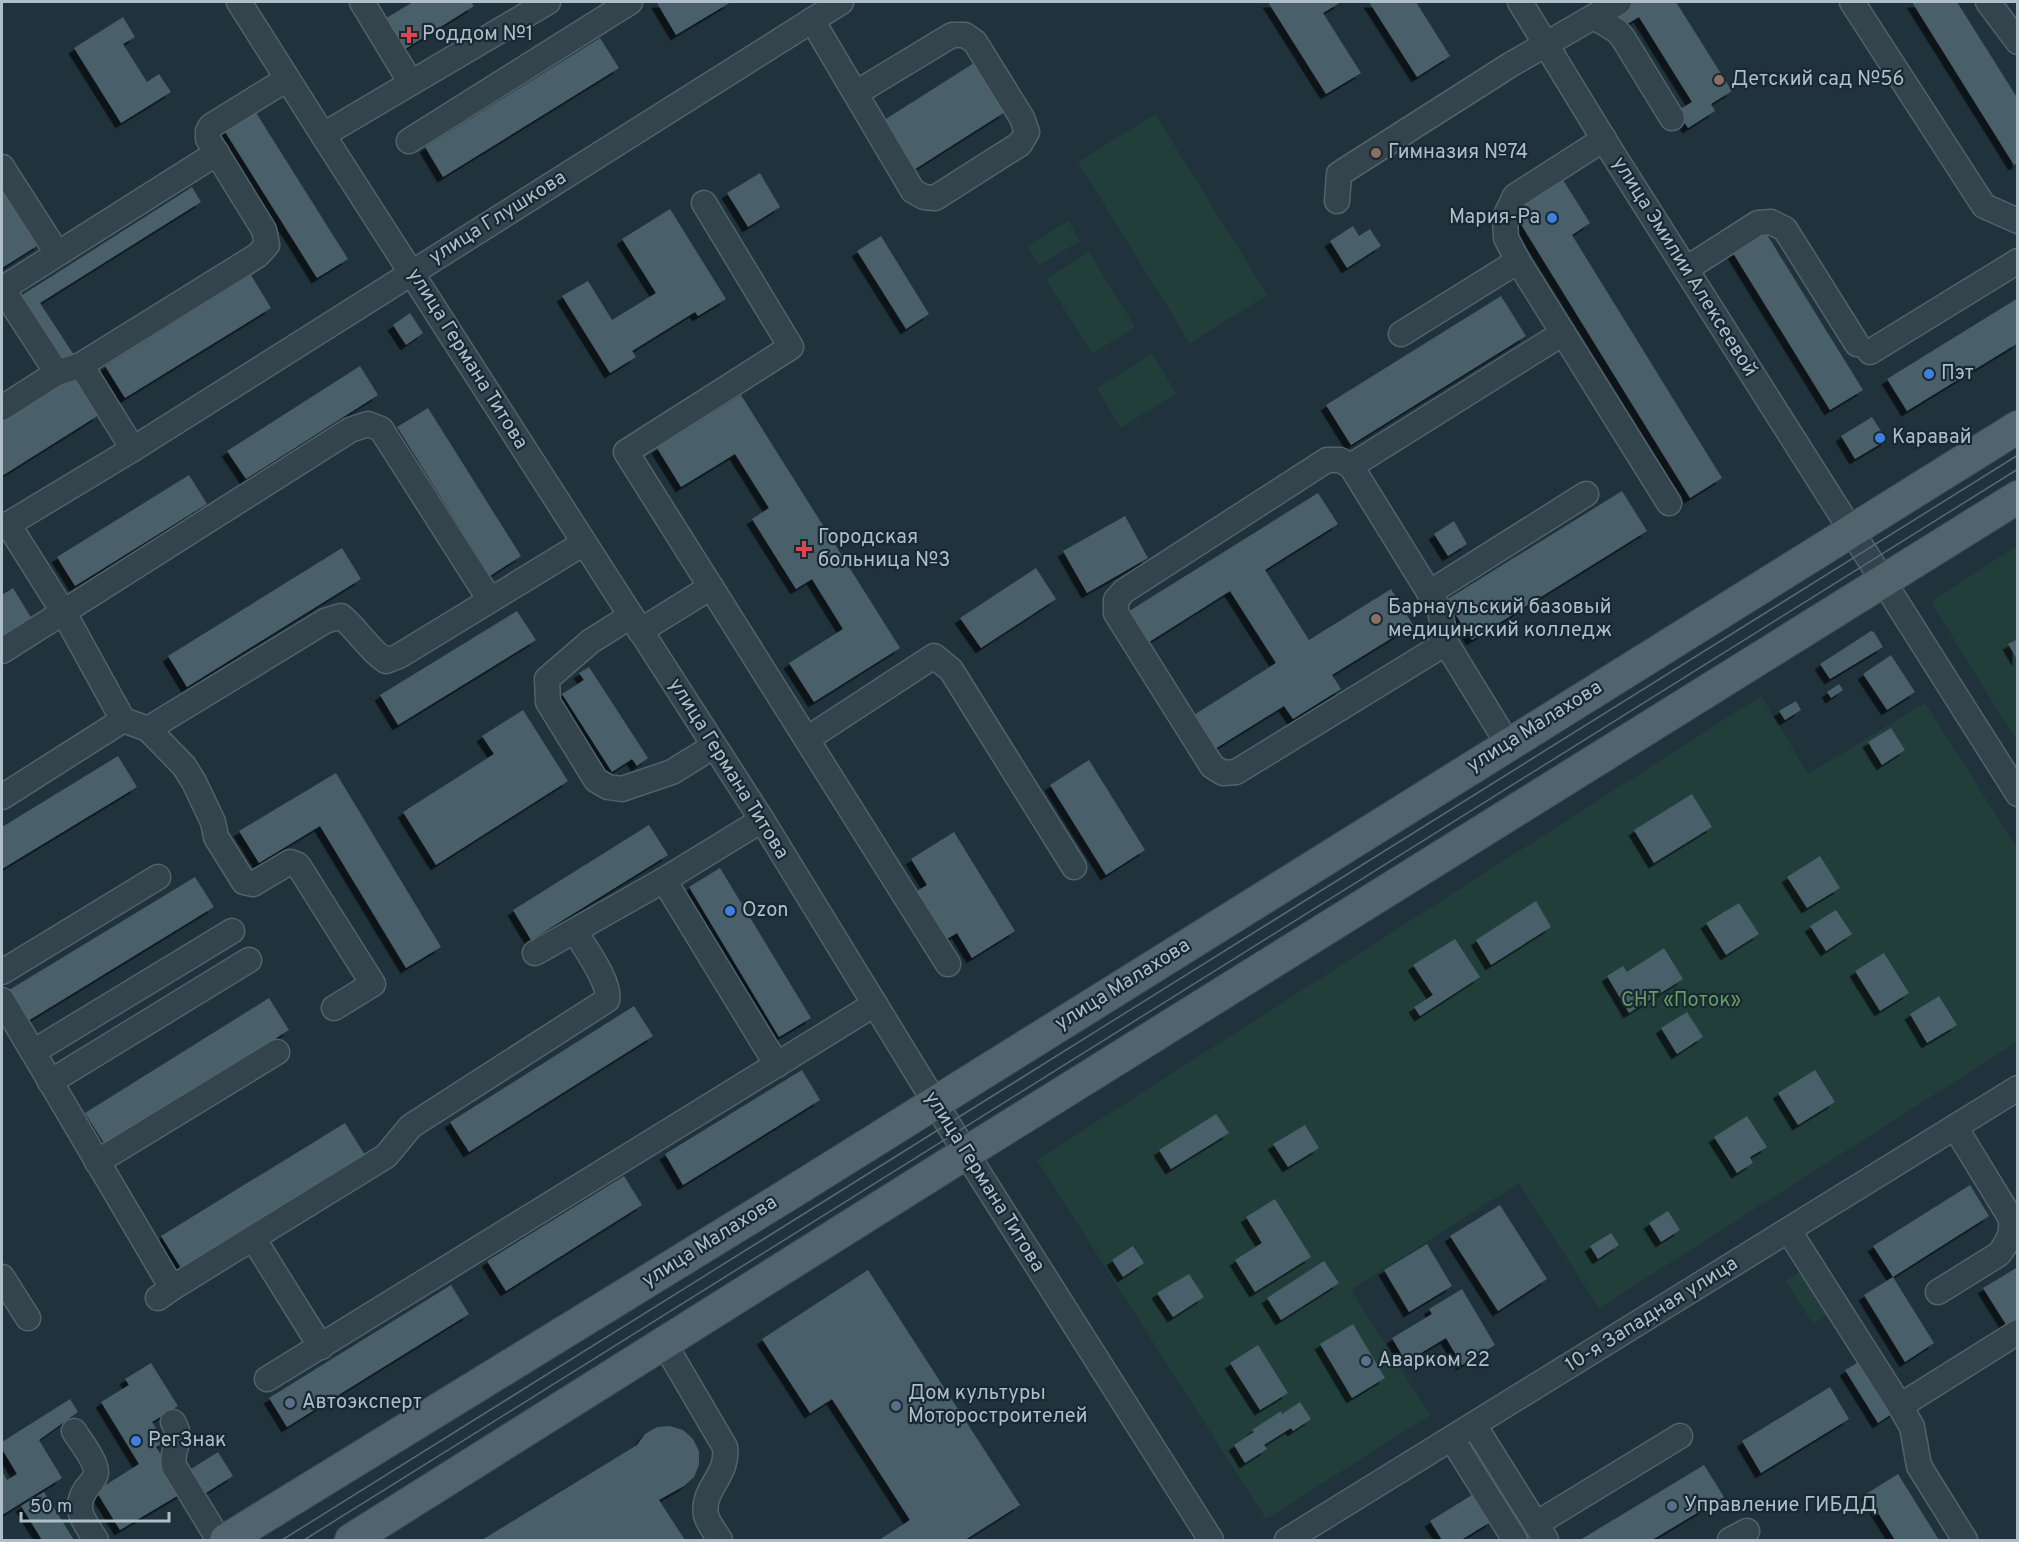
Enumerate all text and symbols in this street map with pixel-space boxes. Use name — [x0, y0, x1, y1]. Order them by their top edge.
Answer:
place label: Роддом №1 — [422, 22, 533, 48]
marker: Роддом №1 — [400, 26, 418, 44]
place label: Детский сад №56 — [1731, 67, 1905, 93]
marker: Детский сад №56 — [1712, 73, 1726, 87]
place label: Гимназия №74 — [1388, 140, 1528, 166]
marker: Гимназия №74 — [1369, 146, 1383, 160]
street label: улица Эмилии Алексеевой — [1606, 152, 1762, 382]
street label: улица Глушкова — [424, 165, 572, 271]
place label: Мария-Ра — [1449, 205, 1540, 231]
marker: Мария-Ра — [1545, 211, 1559, 225]
street label: улица Германа Титова — [401, 264, 533, 454]
place label: Пэт — [1941, 361, 1974, 387]
marker: Пэт — [1922, 367, 1936, 381]
place label: Каравай — [1892, 425, 1972, 451]
marker: Каравай — [1873, 431, 1887, 445]
place label: Городская больница №3 — [818, 525, 950, 574]
marker: Городская больница №3 — [795, 540, 813, 558]
place label: Барнаульский базовый медицинский колледж — [1388, 595, 1612, 644]
marker: Барнаульский базовый медицинский колледж — [1369, 612, 1383, 626]
street label: улица Германа Титова — [662, 674, 794, 864]
street label: улица Малахова — [1463, 675, 1607, 779]
place label: Ozon — [742, 898, 788, 924]
marker: Ozon — [723, 904, 737, 918]
street label: улица Малахова — [1051, 933, 1195, 1037]
park label: СНТ «Поток» — [1621, 988, 1741, 1014]
street label: улица Германа Титова — [918, 1087, 1050, 1277]
street label: улица Малахова — [638, 1190, 782, 1294]
street label: 10-я Западная улица — [1561, 1251, 1743, 1379]
place label: Аварком 22 — [1378, 1348, 1490, 1374]
marker: Аварком 22 — [1359, 1354, 1373, 1368]
place label: Дом культуры Моторостроителей — [908, 1381, 1087, 1430]
place label: Автоэксперт — [302, 1390, 422, 1416]
marker: Автоэксперт — [283, 1396, 297, 1410]
marker: Дом культуры Моторостроителей — [889, 1399, 903, 1413]
place label: РегЗнак — [148, 1428, 227, 1454]
marker: РегЗнак — [129, 1434, 143, 1448]
scale bar — [21, 1485, 170, 1523]
place label: Управление ГИБДД — [1684, 1493, 1877, 1519]
text: 50 m — [30, 1496, 72, 1519]
marker: Управление ГИБДД — [1665, 1499, 1679, 1513]

